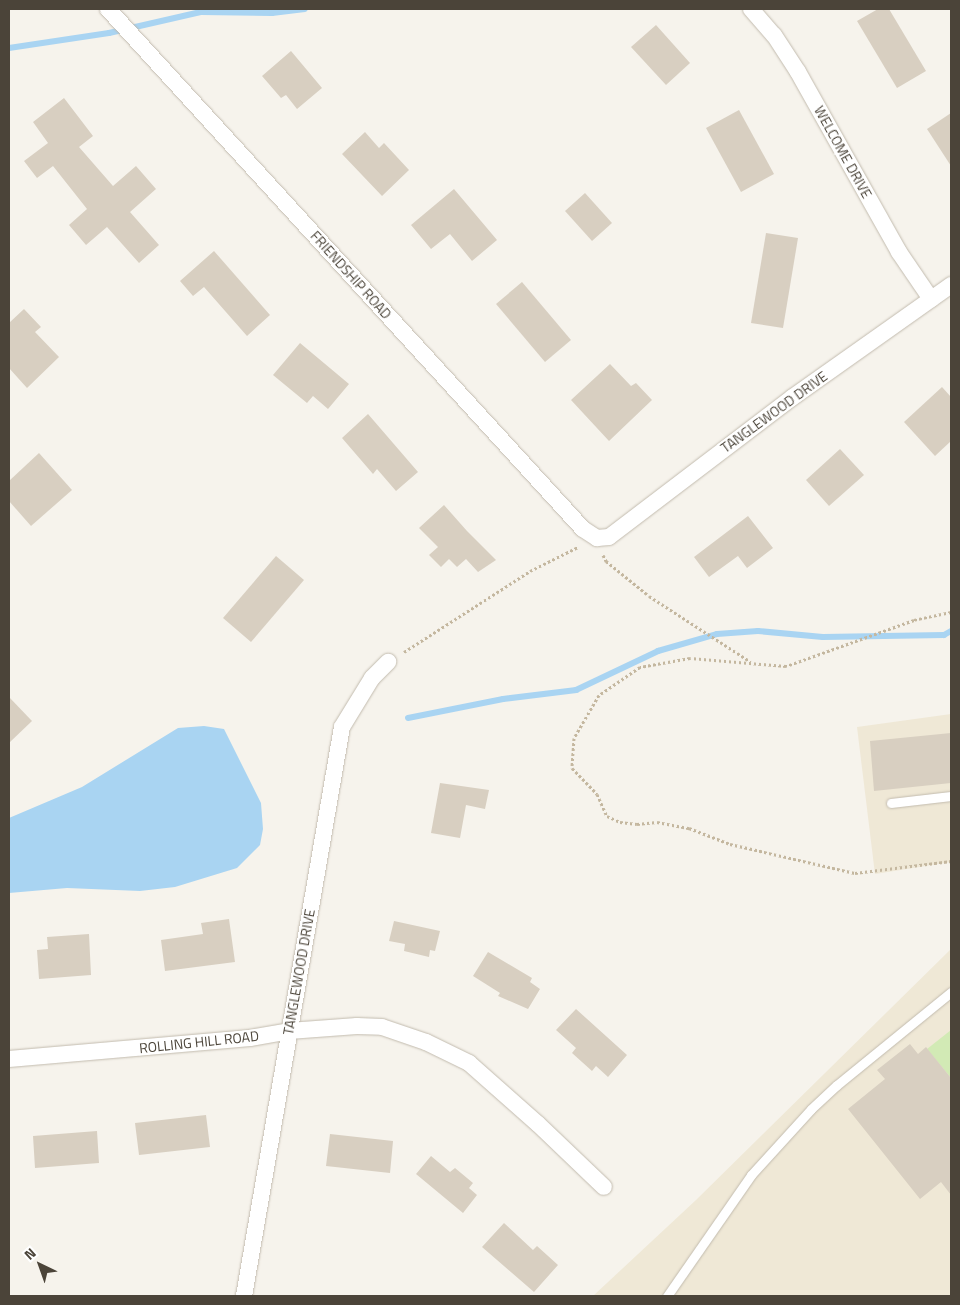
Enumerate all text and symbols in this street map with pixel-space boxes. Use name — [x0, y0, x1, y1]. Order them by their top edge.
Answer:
street label: WELCOME DRIVE — [811, 103, 875, 201]
street label: FRIENDSHIP ROAD — [307, 228, 395, 322]
street label: TANGLEWOOD DRIVE — [717, 368, 831, 456]
street label: TANGLEWOOD DRIVE — [280, 908, 318, 1036]
street label: ROLLING HILL ROAD — [138, 1027, 260, 1057]
north arrow — [15, 1240, 65, 1290]
text: N — [19, 1242, 40, 1265]

